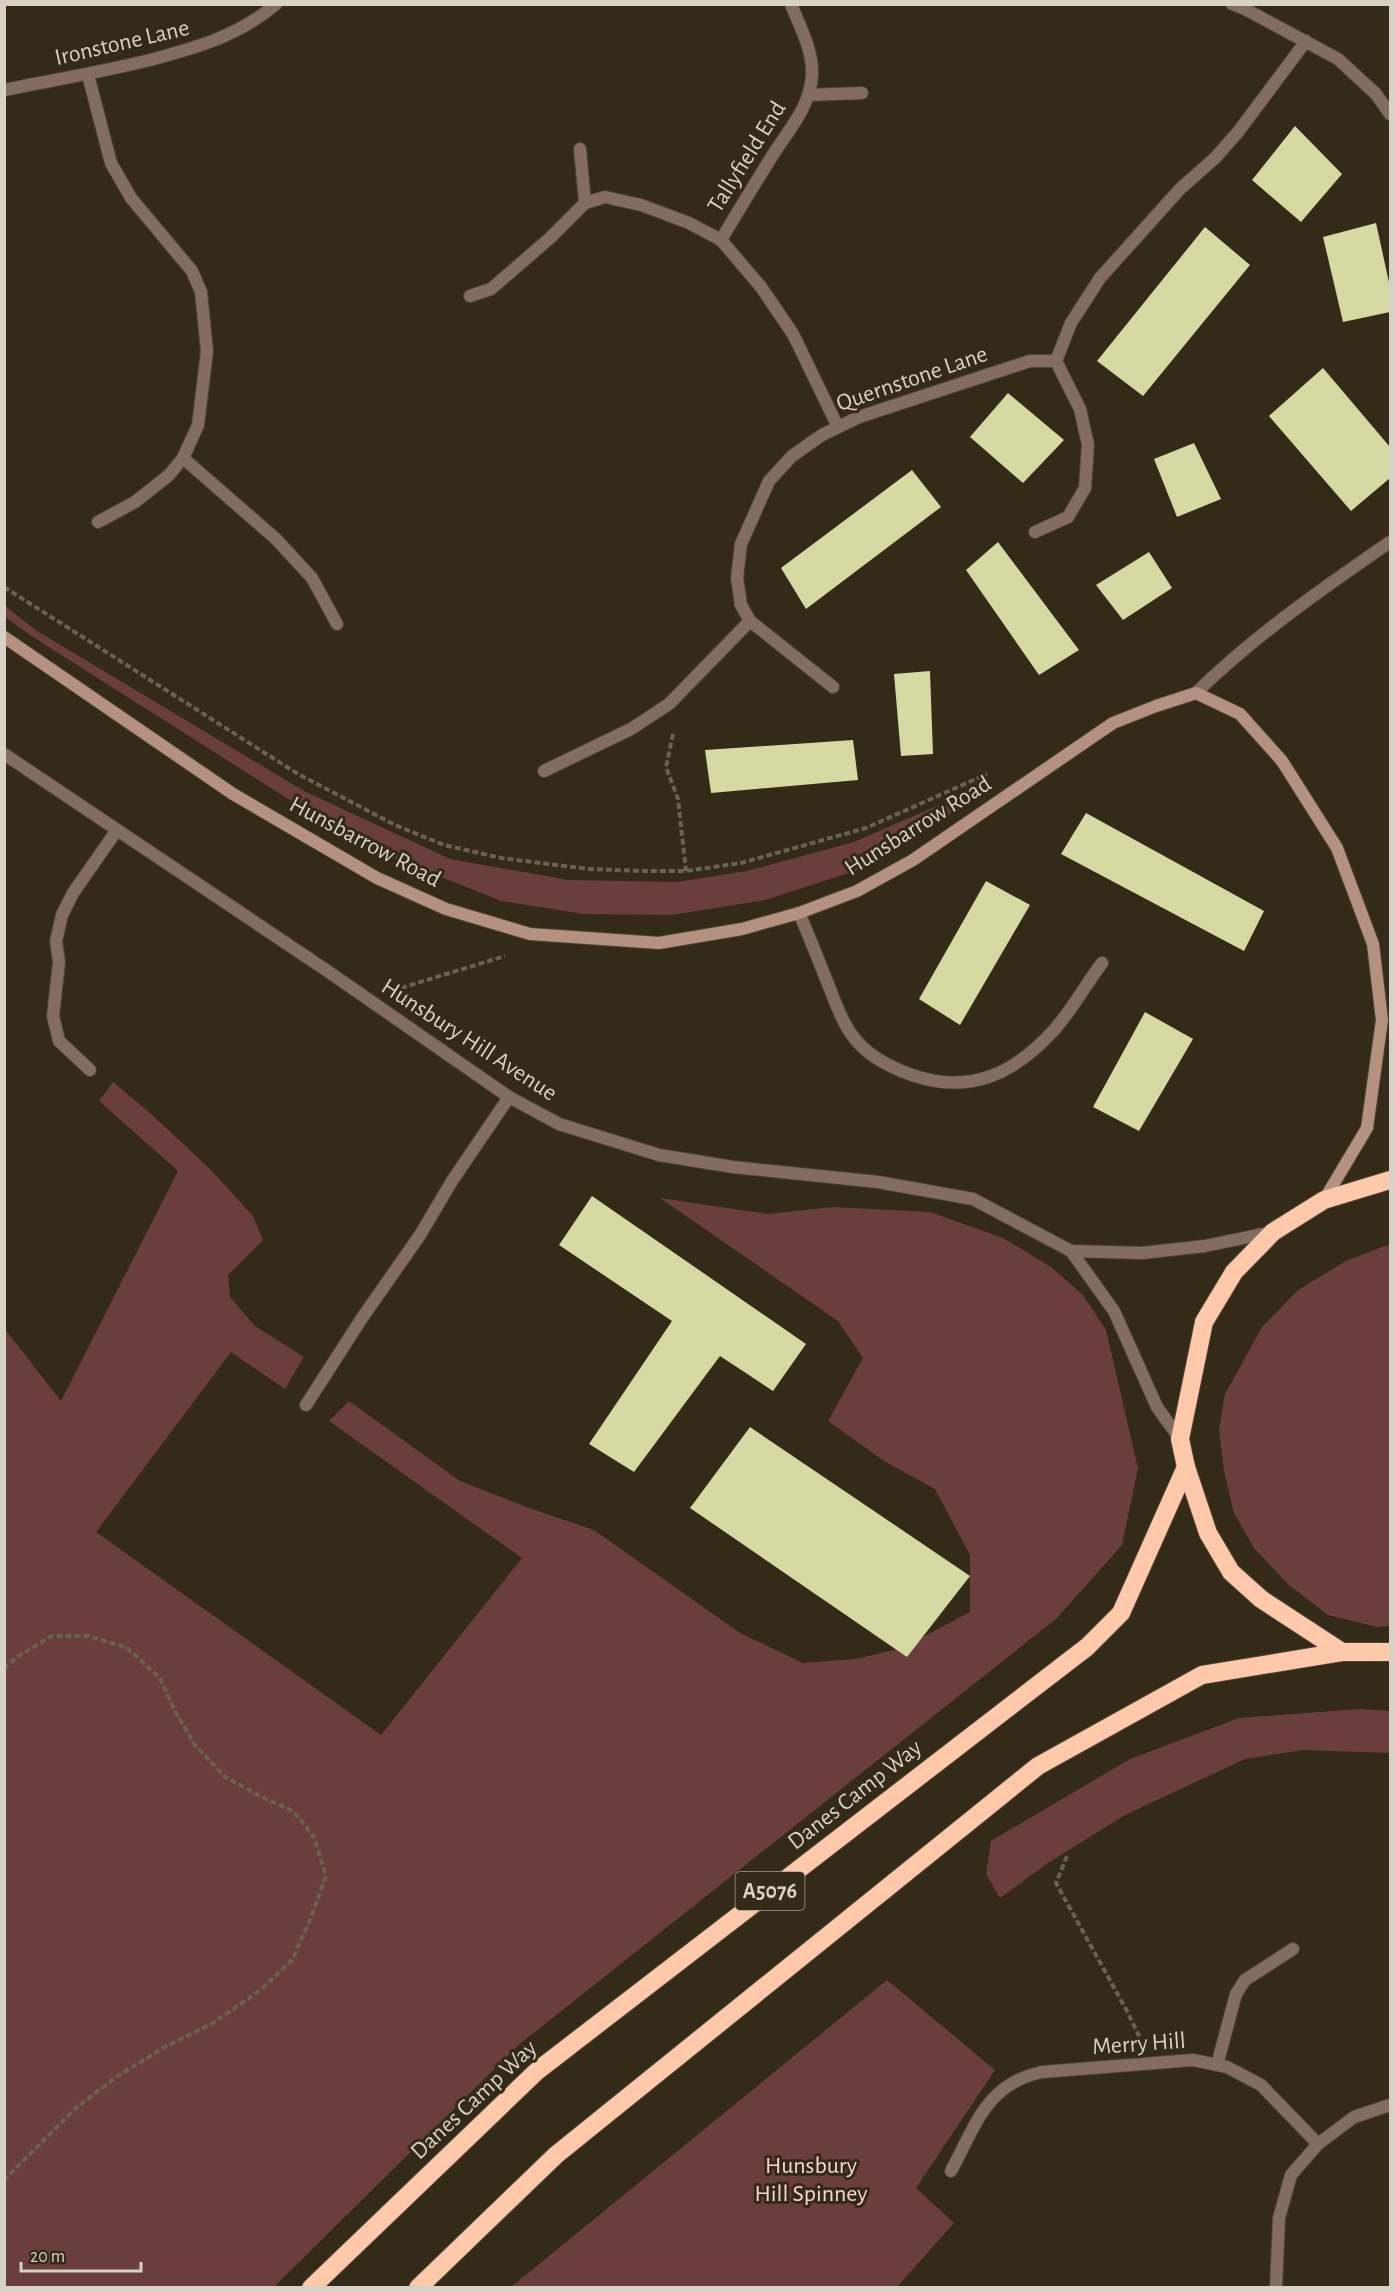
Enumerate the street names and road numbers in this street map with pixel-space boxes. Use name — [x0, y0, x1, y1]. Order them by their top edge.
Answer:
street label: Ironstone Lane — [52, 16, 192, 70]
street label: Tallyfield End — [703, 97, 791, 217]
street label: Quernstone Lane — [833, 342, 991, 416]
street label: Hunsbarrow Road — [841, 771, 995, 881]
street label: Hunsbarrow Road — [285, 792, 445, 892]
street label: Hunsbury Hill Avenue — [377, 974, 561, 1106]
street label: Danes Camp Way — [784, 1736, 926, 1854]
road number: A5076 — [736, 1872, 804, 1910]
street label: Merry Hill — [1091, 2029, 1187, 2059]
street label: Danes Camp Way — [406, 2036, 542, 2164]

